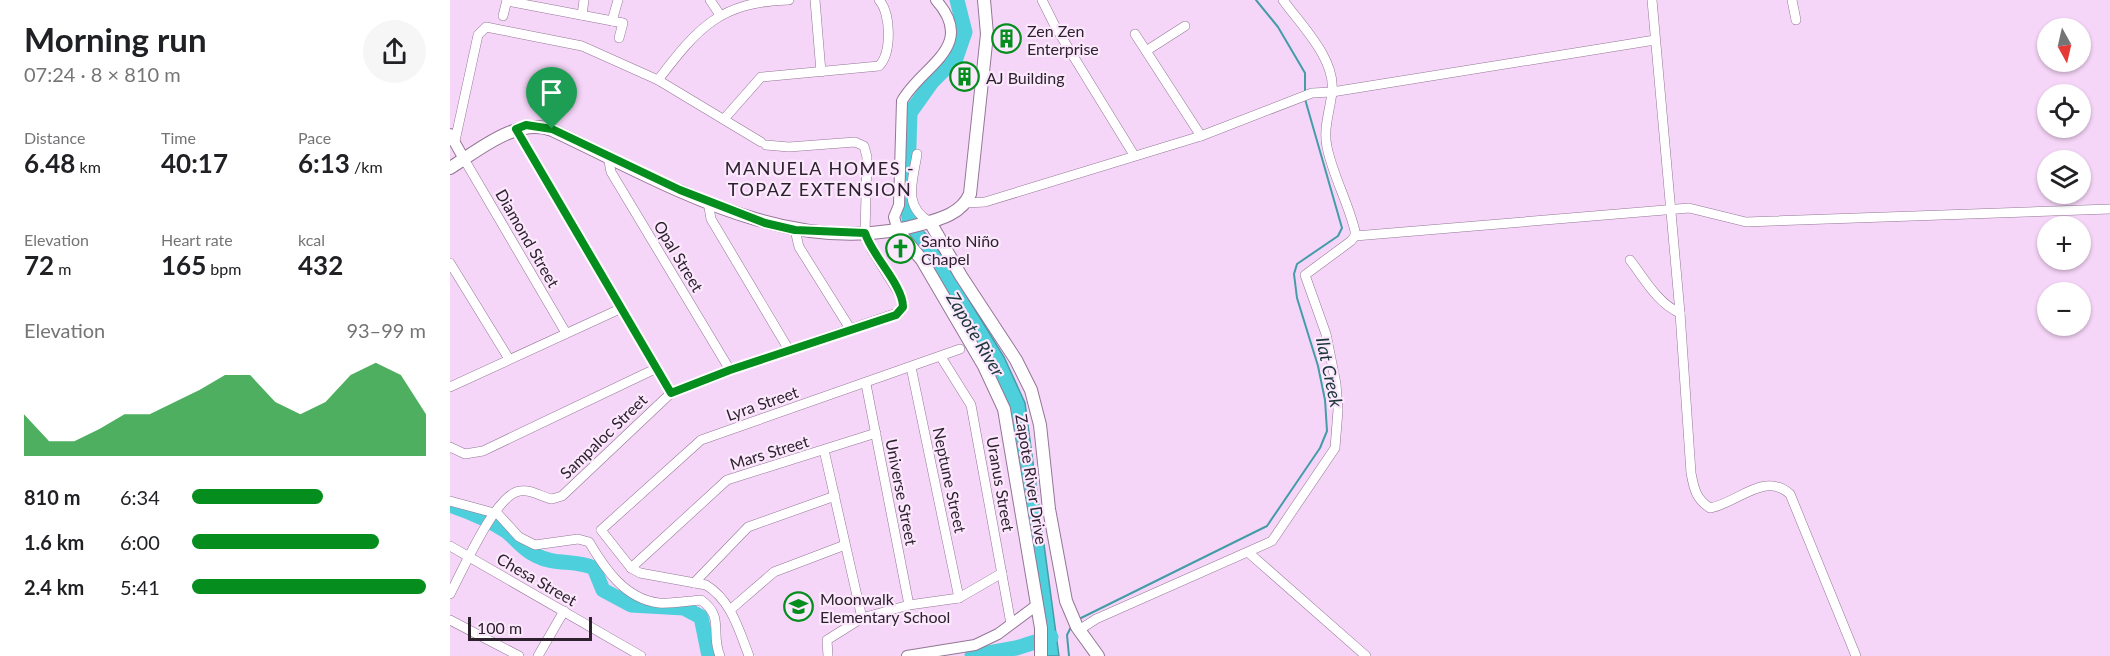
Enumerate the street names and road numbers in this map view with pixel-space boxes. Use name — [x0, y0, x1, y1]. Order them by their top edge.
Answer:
street label: Diamond Street — [492, 186, 564, 291]
street label: Opal Street — [650, 217, 708, 295]
street label: Lyra Street — [724, 382, 801, 424]
street label: Sampaloc Street — [556, 390, 651, 482]
street label: Zapote River Drive — [1012, 413, 1052, 545]
street label: Neptune Street — [930, 425, 971, 535]
street label: Mars Street — [727, 431, 811, 473]
street label: Uranus Street — [983, 435, 1019, 533]
street label: Universe Street — [882, 437, 922, 547]
street label: Chesa Street — [494, 548, 581, 610]

